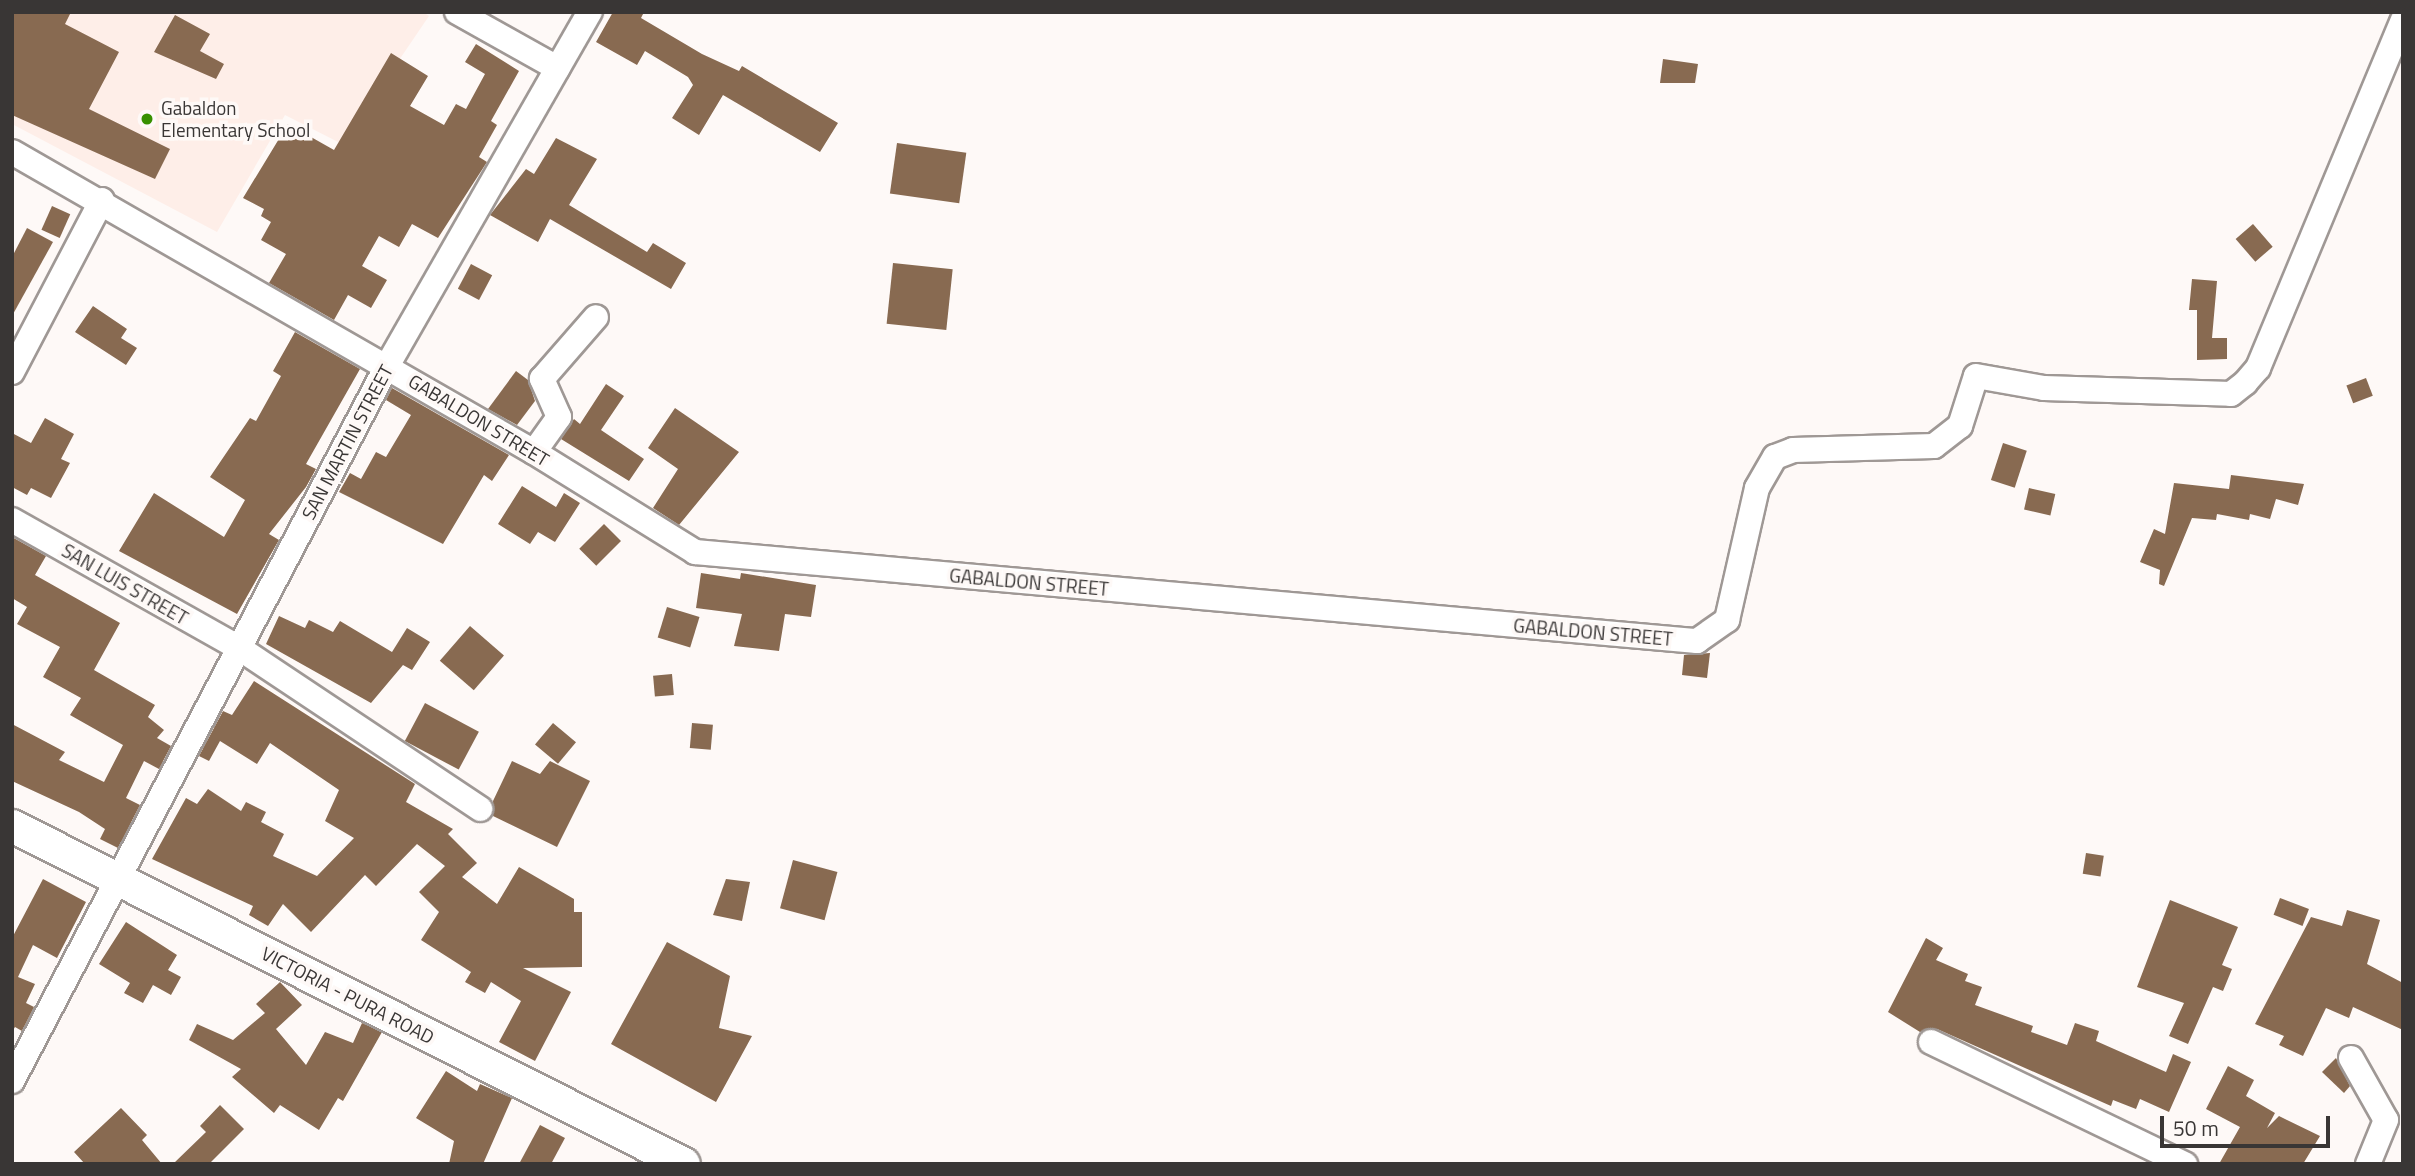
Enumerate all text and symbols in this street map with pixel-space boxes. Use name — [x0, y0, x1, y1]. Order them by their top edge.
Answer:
place label: Gabaldon Elementary School — [161, 97, 310, 141]
marker: Gabaldon Elementary School — [139, 111, 155, 127]
street label: SAN MARTIN STREET — [297, 361, 397, 523]
street label: GABALDON STREET — [405, 369, 553, 471]
street label: SAN LUIS STREET — [58, 539, 192, 629]
street label: GABALDON STREET — [948, 564, 1110, 600]
street label: GABALDON STREET — [1512, 614, 1674, 650]
street label: VICTORIA - PURA ROAD — [258, 942, 438, 1048]
scale bar — [2163, 1102, 2333, 1146]
text: 50 m — [2173, 1112, 2219, 1144]

